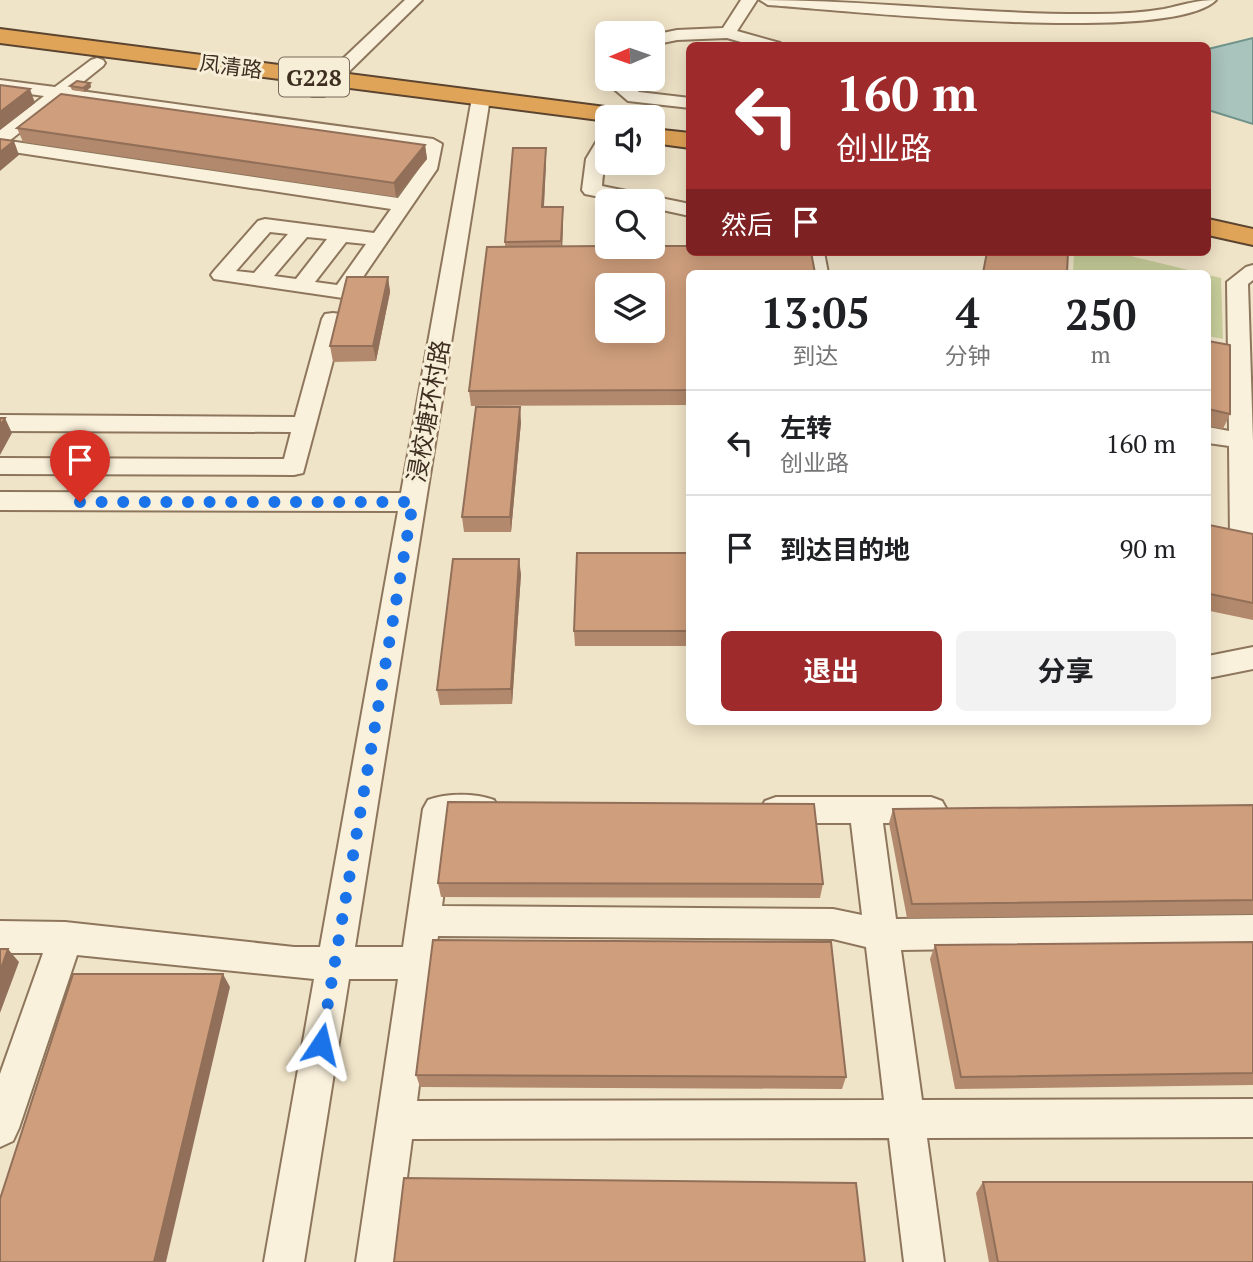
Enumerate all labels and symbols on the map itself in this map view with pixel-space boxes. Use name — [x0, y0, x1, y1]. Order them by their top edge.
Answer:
north arrow — [595, 21, 665, 91]
street label: 凤清路 — [198, 48, 264, 84]
road number: G228 — [279, 58, 349, 96]
street label: 浸校塘环村路 — [400, 337, 456, 485]
pin — [50, 430, 110, 502]
position arrow — [284, 1007, 358, 1081]

